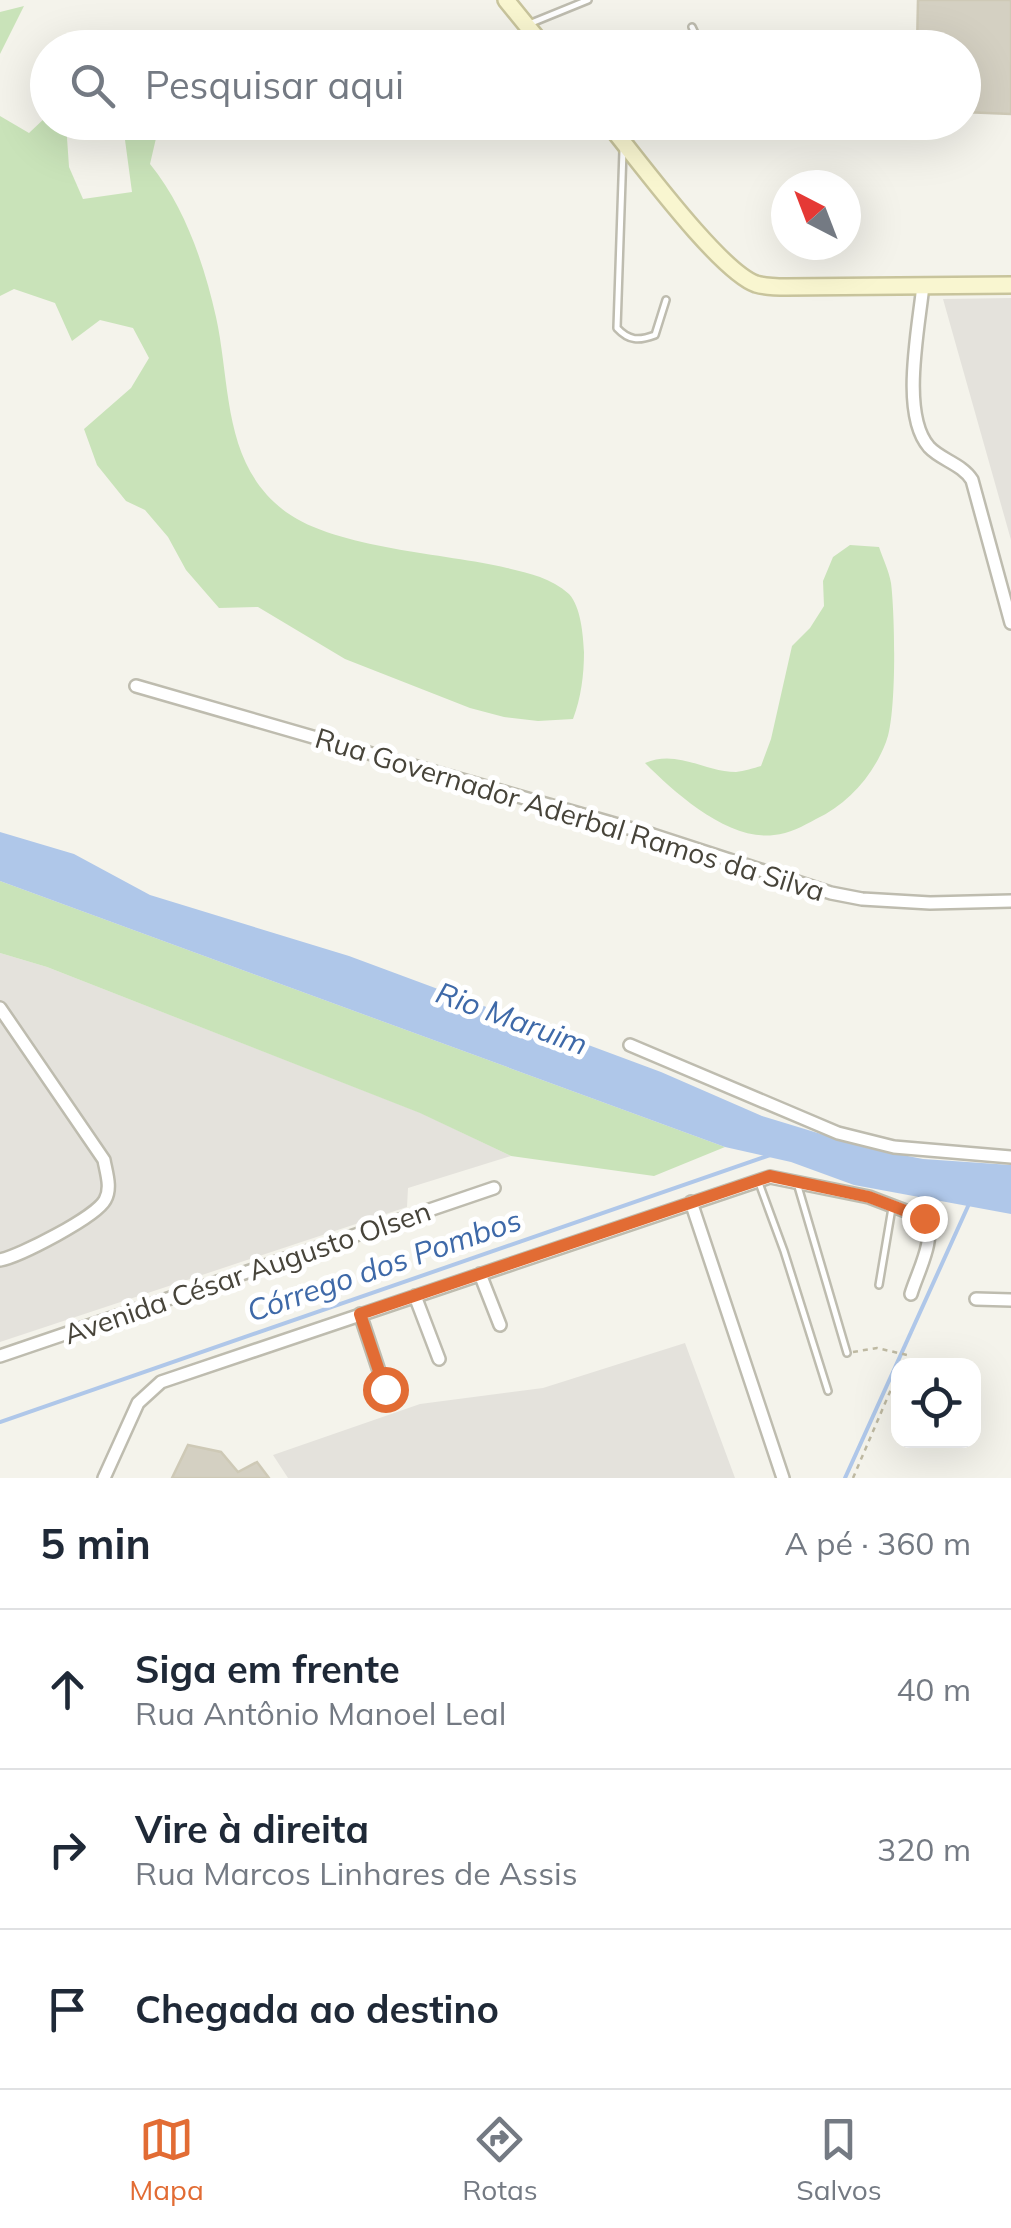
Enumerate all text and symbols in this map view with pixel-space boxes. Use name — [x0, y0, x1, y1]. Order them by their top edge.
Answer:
search box — [30, 30, 981, 140]
icon: search — [65, 58, 120, 113]
text: Pesquisar aqui — [145, 61, 404, 109]
north arrow — [771, 170, 861, 260]
street label: Rua Governador Aderbal Ramos da Silva — [311, 720, 829, 908]
water label: Rio Maruim — [431, 973, 593, 1063]
street label: Avenida César Augusto Olsen — [59, 1193, 435, 1351]
route end — [902, 1196, 948, 1242]
water label: Córrego dos Pombos — [242, 1200, 526, 1330]
map controls — [891, 1358, 981, 1448]
button: locate — [891, 1358, 981, 1448]
route start — [363, 1367, 409, 1413]
text: 5 min — [40, 1517, 151, 1570]
text: A pé · 360 m — [784, 1523, 971, 1563]
text: Siga em frente — [135, 1645, 400, 1693]
icon: ahead — [40, 1662, 95, 1717]
text: 40 m — [896, 1669, 971, 1709]
text: Rua Antônio Manoel Leal — [135, 1693, 506, 1733]
text: Vire à direita — [135, 1805, 369, 1853]
icon: right — [40, 1822, 95, 1877]
text: 320 m — [877, 1829, 971, 1869]
text: Rua Marcos Linhares de Assis — [135, 1853, 578, 1893]
icon: arrive — [40, 1982, 95, 2037]
text: Chegada ao destino — [135, 1985, 499, 2033]
tab: Mapa — [129, 2112, 204, 2207]
tab: Rotas — [462, 2112, 538, 2207]
tab: Salvos — [796, 2112, 882, 2207]

